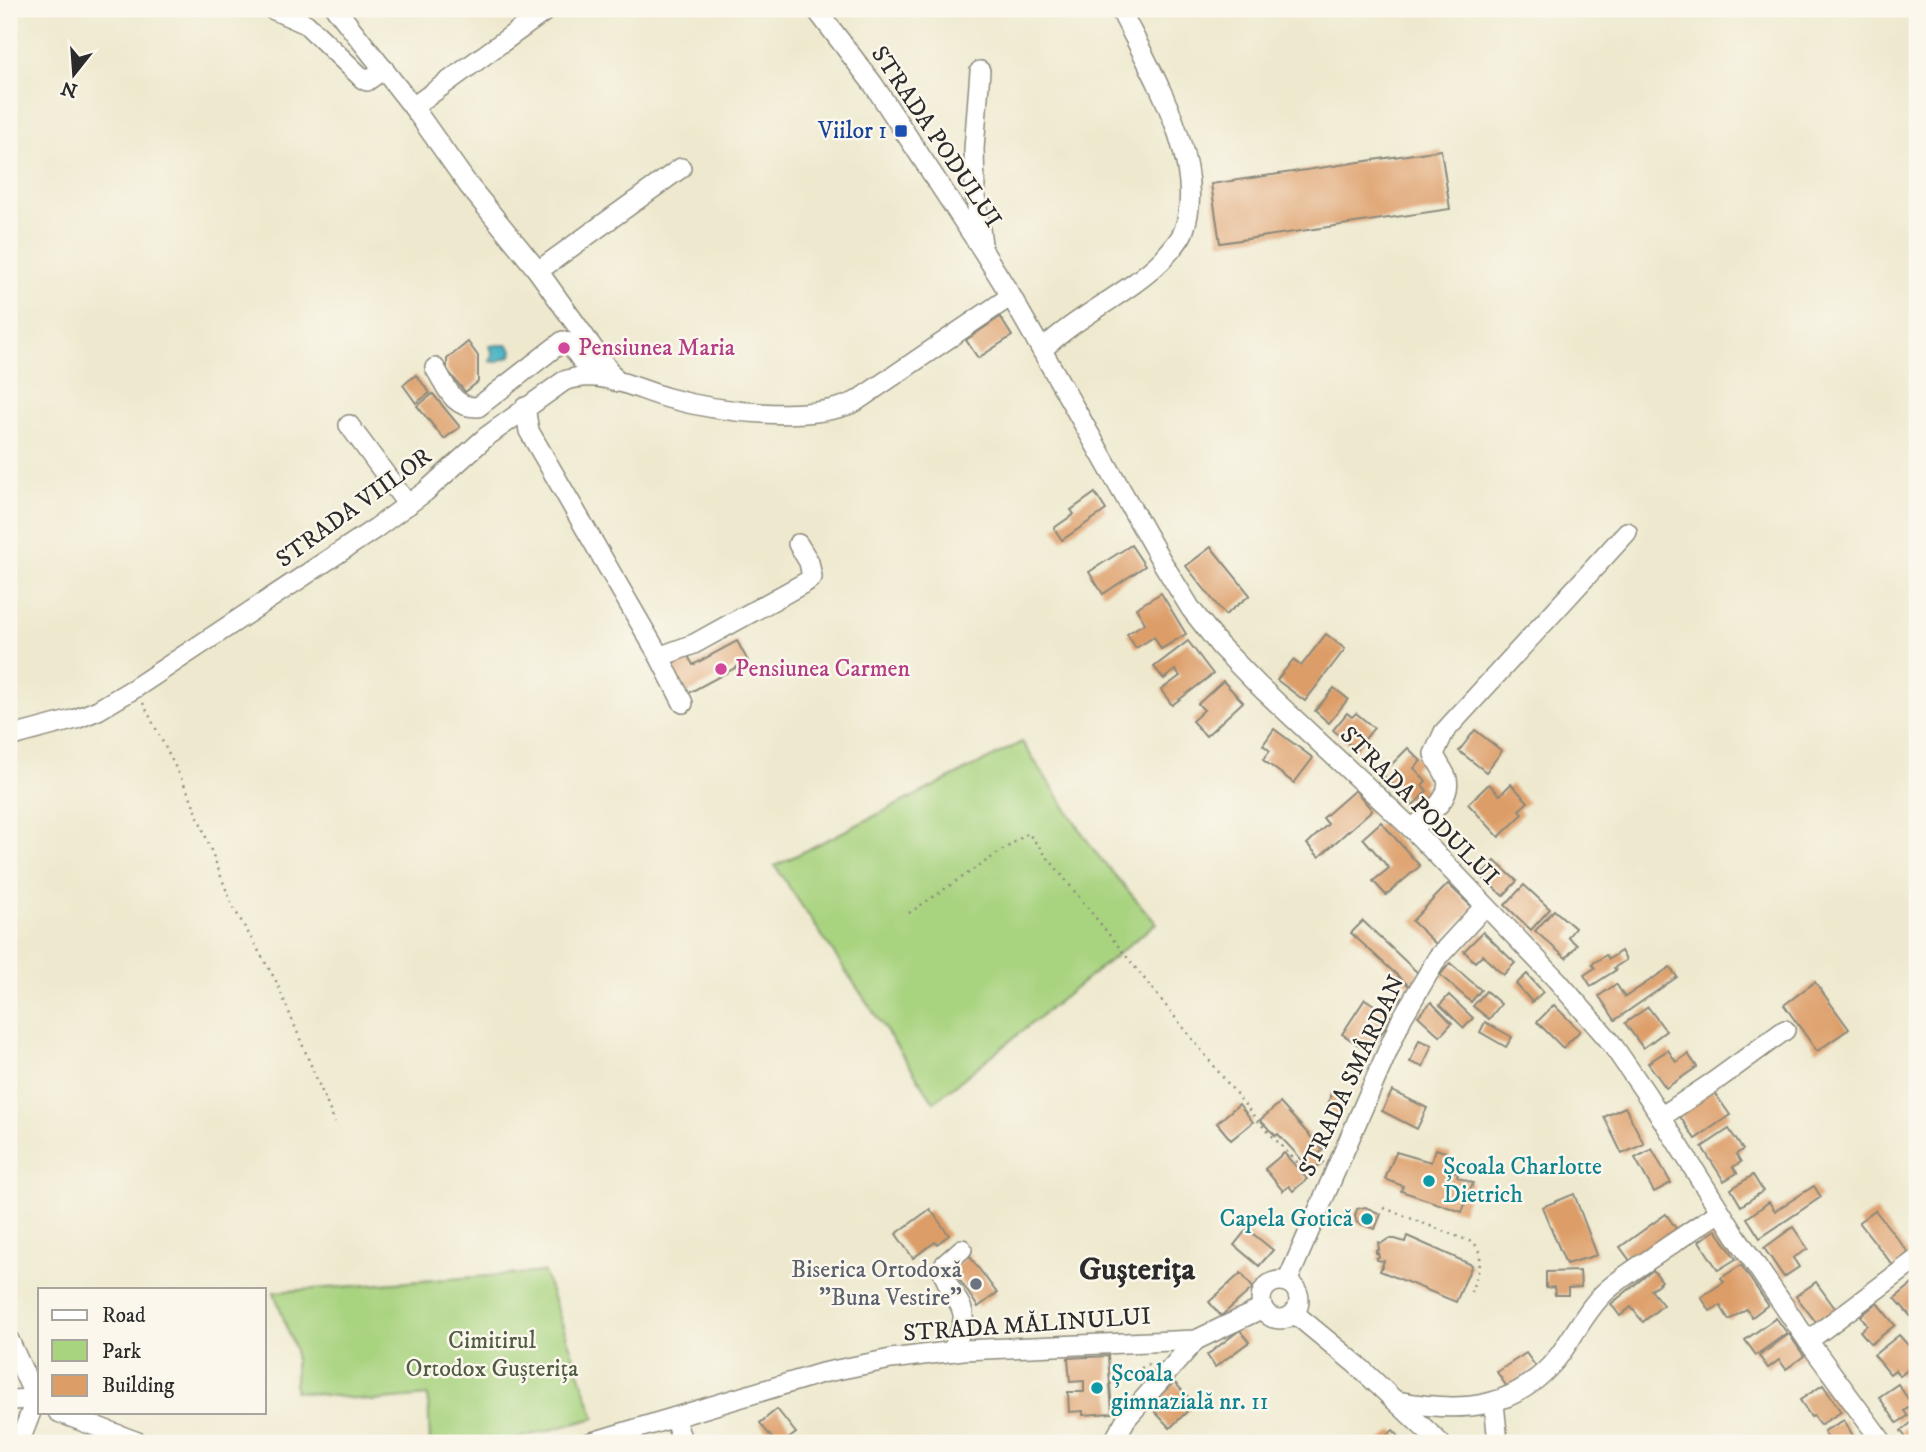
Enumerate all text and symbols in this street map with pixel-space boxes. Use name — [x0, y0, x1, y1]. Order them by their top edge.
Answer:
north arrow — [38, 38, 108, 108]
street label: STRADA PODULUI — [864, 41, 1008, 234]
text: N — [58, 75, 80, 102]
place label: Viilor 1 — [817, 116, 887, 146]
marker: Viilor 1 — [893, 123, 909, 139]
place label: Pensiunea Maria — [578, 333, 736, 363]
marker: Pensiunea Maria — [556, 340, 572, 356]
street label: STRADA VIILOR — [270, 441, 438, 575]
place label: Pensiunea Carmen — [735, 654, 911, 684]
marker: Pensiunea Carmen — [713, 661, 729, 677]
street label: STRADA PODULUI — [1333, 720, 1505, 892]
street label: STRADA SMÂRDAN — [1291, 970, 1412, 1181]
place label: Școala Charlotte Dietrich — [1443, 1152, 1602, 1210]
marker: Școala Charlotte Dietrich — [1421, 1173, 1437, 1189]
place label: Capela Gotică — [1219, 1204, 1354, 1234]
marker: Capela Gotică — [1359, 1211, 1375, 1227]
district label: Gușterița — [1079, 1250, 1195, 1290]
place label: Biserica Ortodoxă "Buna Vestire" — [791, 1255, 963, 1313]
marker: Biserica Ortodoxă "Buna Vestire" — [968, 1276, 984, 1292]
legend — [38, 1288, 266, 1414]
street label: STRADA MĂLINULUI — [902, 1300, 1152, 1349]
text: Road — [102, 1303, 146, 1329]
park label: Cimitirul Ortodox Gușterița — [406, 1326, 579, 1384]
text: Park — [102, 1339, 142, 1365]
place label: Școala gimnazială nr. 11 — [1111, 1359, 1269, 1417]
text: Building — [102, 1373, 175, 1399]
marker: Școala gimnazială nr. 11 — [1089, 1380, 1105, 1396]

